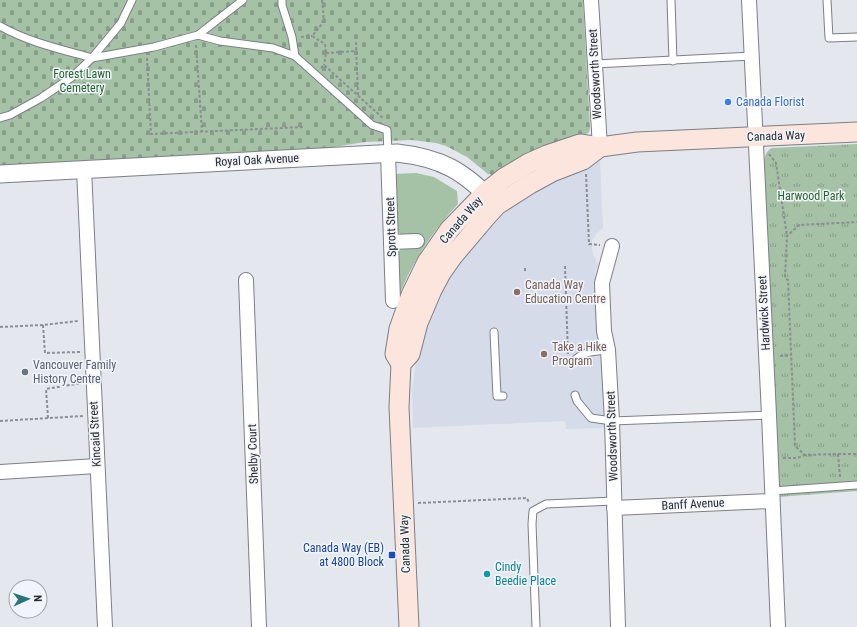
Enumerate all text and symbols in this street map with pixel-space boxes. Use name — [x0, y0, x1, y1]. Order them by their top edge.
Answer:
street label: Woodsworth Street — [586, 28, 604, 120]
park label: Forest Lawn Cemetery — [53, 67, 111, 95]
place label: Canada Florist — [736, 95, 805, 109]
marker: Canada Florist — [723, 97, 733, 107]
street label: Canada Way — [747, 128, 805, 144]
street label: Royal Oak Avenue — [215, 151, 300, 169]
park label: Harwood Park — [778, 189, 845, 203]
street label: Canada Way — [437, 193, 485, 247]
street label: Sprott Street — [383, 196, 399, 257]
street label: Hardwick Street — [755, 275, 773, 351]
place label: Canada Way Education Centre — [525, 278, 606, 306]
marker: Canada Way Education Centre — [512, 287, 522, 297]
place label: Take a Hike Program — [552, 340, 607, 368]
marker: Take a Hike Program — [539, 349, 549, 359]
place label: Vancouver Family History Centre — [33, 358, 116, 386]
marker: Vancouver Family History Centre — [20, 367, 30, 377]
street label: Woodsworth Street — [603, 390, 621, 481]
street label: Kincaid Street — [86, 400, 104, 467]
street label: Shelby Court — [245, 423, 261, 484]
street label: Banff Avenue — [661, 495, 725, 513]
street label: Canada Way — [397, 515, 413, 573]
place label: Canada Way (EB) at 4800 Block — [303, 541, 385, 569]
marker: Canada Way (EB) at 4800 Block — [387, 550, 397, 560]
place label: Cindy Beedie Place — [495, 560, 557, 588]
marker: Cindy Beedie Place — [482, 569, 492, 579]
north arrow — [8, 579, 48, 619]
text: N — [31, 595, 44, 602]

